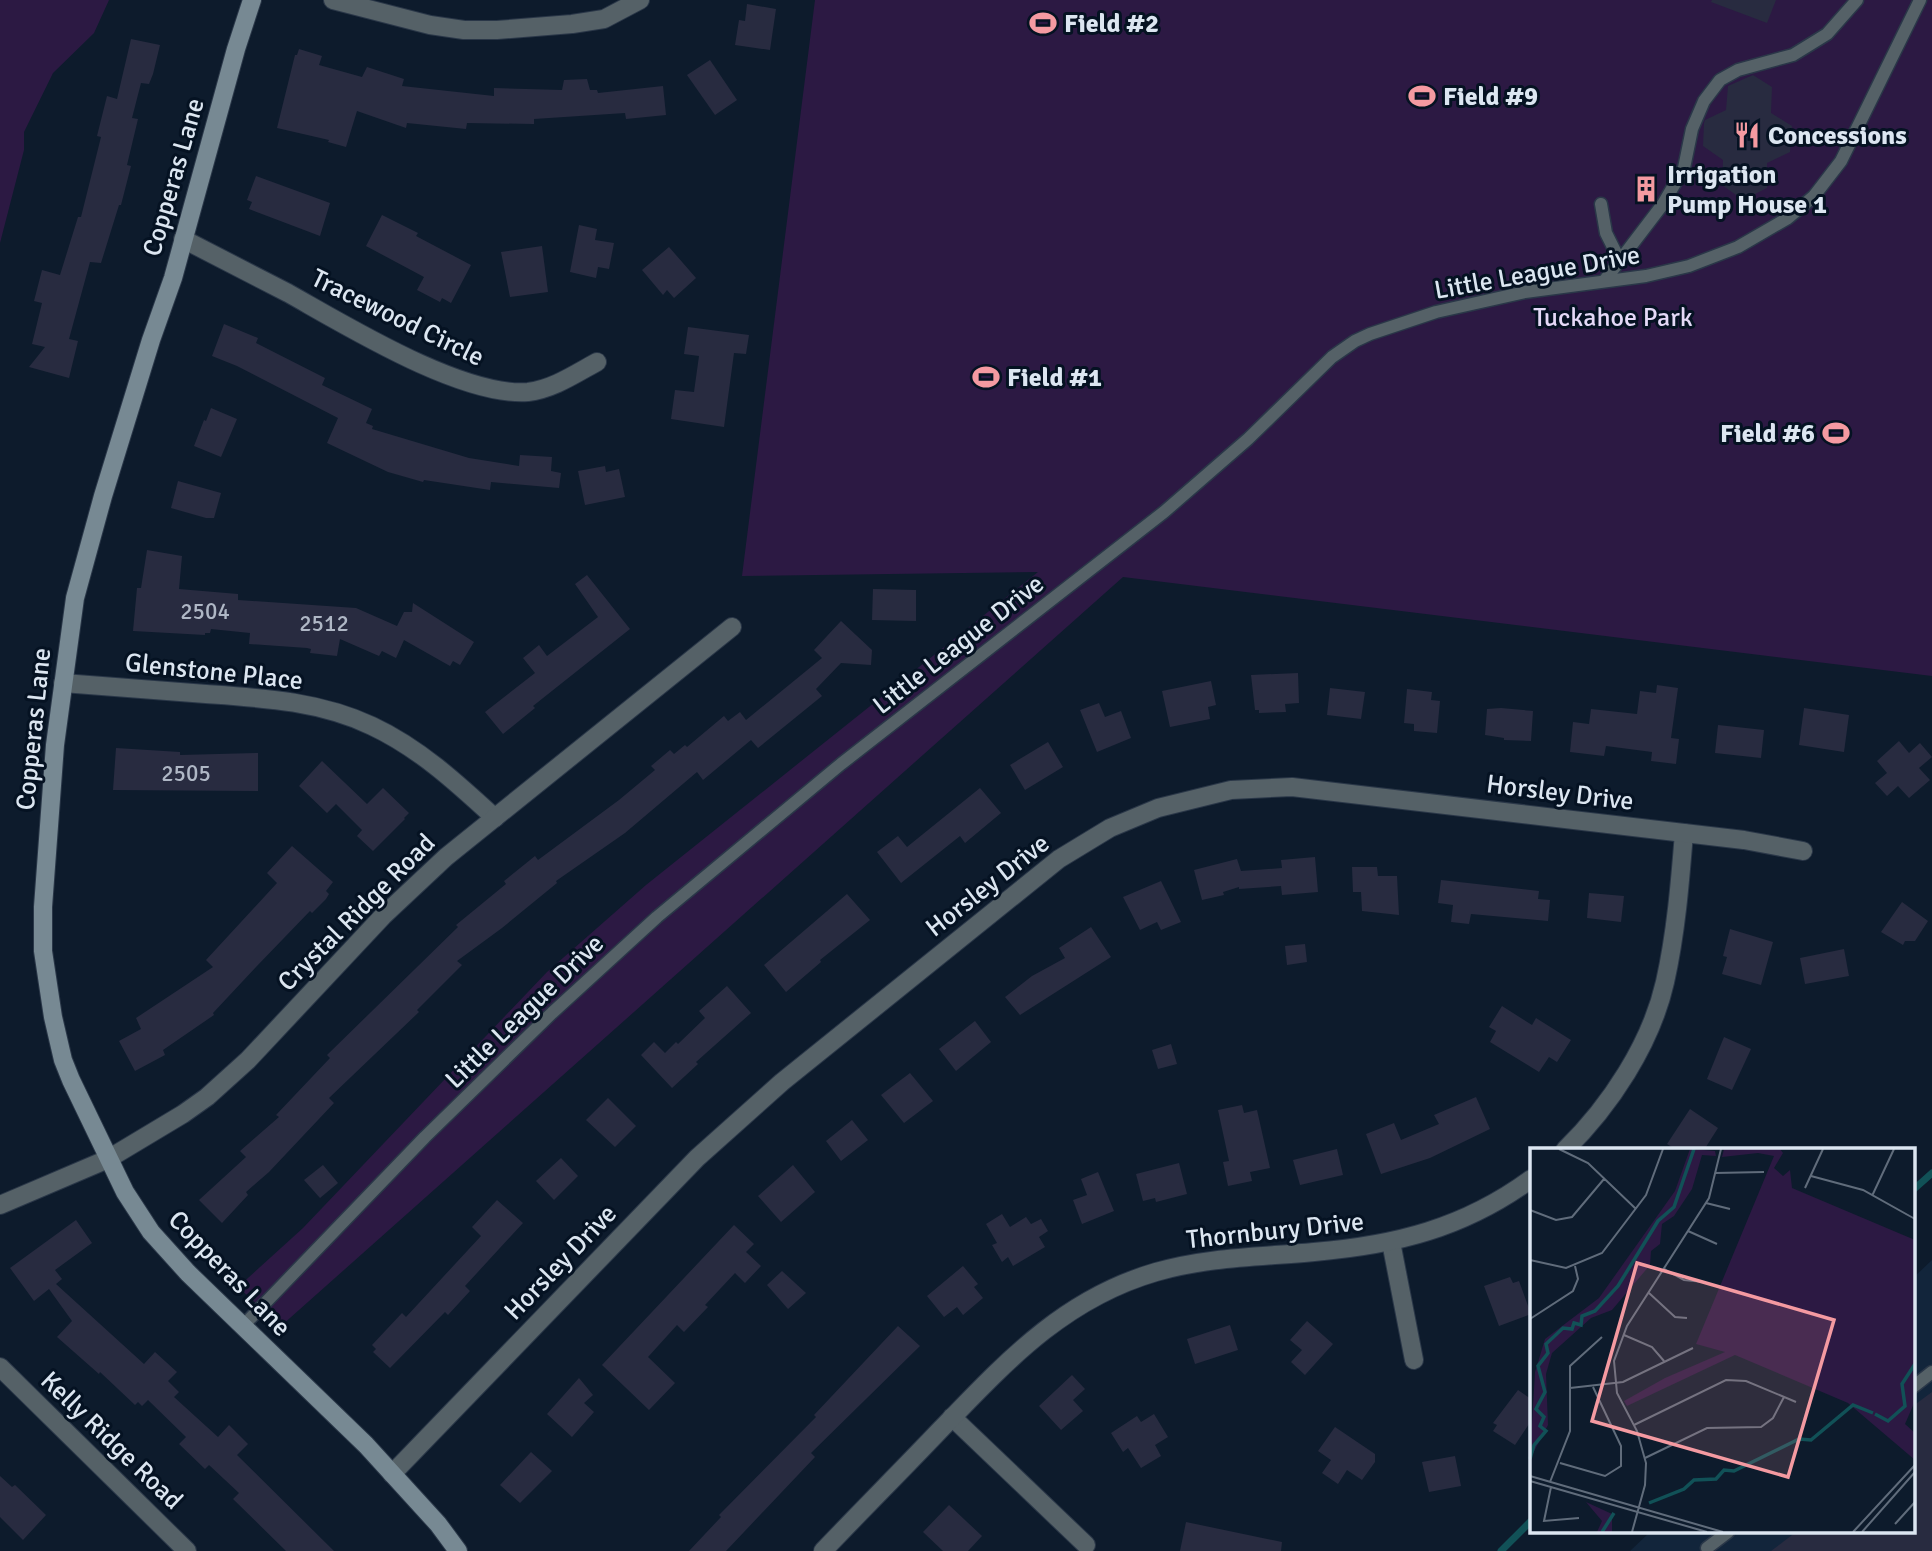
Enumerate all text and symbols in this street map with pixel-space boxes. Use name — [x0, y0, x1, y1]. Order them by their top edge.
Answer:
sports icon: Field #2 — [1028, 8, 1058, 38]
place label: Field #2 — [1064, 8, 1159, 40]
sports icon: Field #9 — [1407, 81, 1437, 111]
place label: Field #9 — [1443, 81, 1538, 113]
street label: Copperas Lane — [136, 95, 212, 260]
restaurant icon: Concessions — [1732, 120, 1762, 150]
place label: Concessions — [1768, 120, 1907, 152]
place label: Irrigation Pump House 1 — [1667, 159, 1827, 221]
building icon: Irrigation Pump House 1 — [1631, 174, 1661, 204]
street label: Little League Drive — [1432, 239, 1642, 307]
street label: Tracewood Circle — [306, 262, 489, 374]
park label: Tuckahoe Park — [1533, 302, 1693, 334]
sports icon: Field #1 — [971, 362, 1001, 392]
place label: Field #1 — [1007, 362, 1102, 394]
place label: Field #6 — [1720, 418, 1815, 450]
sports icon: Field #6 — [1821, 418, 1851, 448]
street label: Little League Drive — [867, 568, 1050, 721]
house number: 2504 — [180, 597, 230, 626]
house number: 2512 — [299, 609, 349, 638]
street label: Copperas Lane — [10, 646, 58, 812]
street label: Glenstone Place — [123, 647, 304, 697]
house number: 2505 — [161, 759, 211, 788]
street label: Horsley Drive — [1484, 768, 1635, 818]
street label: Crystal Ridge Road — [271, 827, 442, 998]
street label: Horsley Drive — [919, 828, 1056, 944]
street label: Little League Drive — [439, 928, 611, 1096]
inset map — [1530, 1148, 1914, 1534]
street label: Horsley Drive — [498, 1198, 624, 1327]
street label: Copperas Lane — [161, 1204, 297, 1343]
street label: Thornbury Drive — [1185, 1206, 1365, 1256]
street label: Kelly Ridge Road — [34, 1365, 189, 1517]

